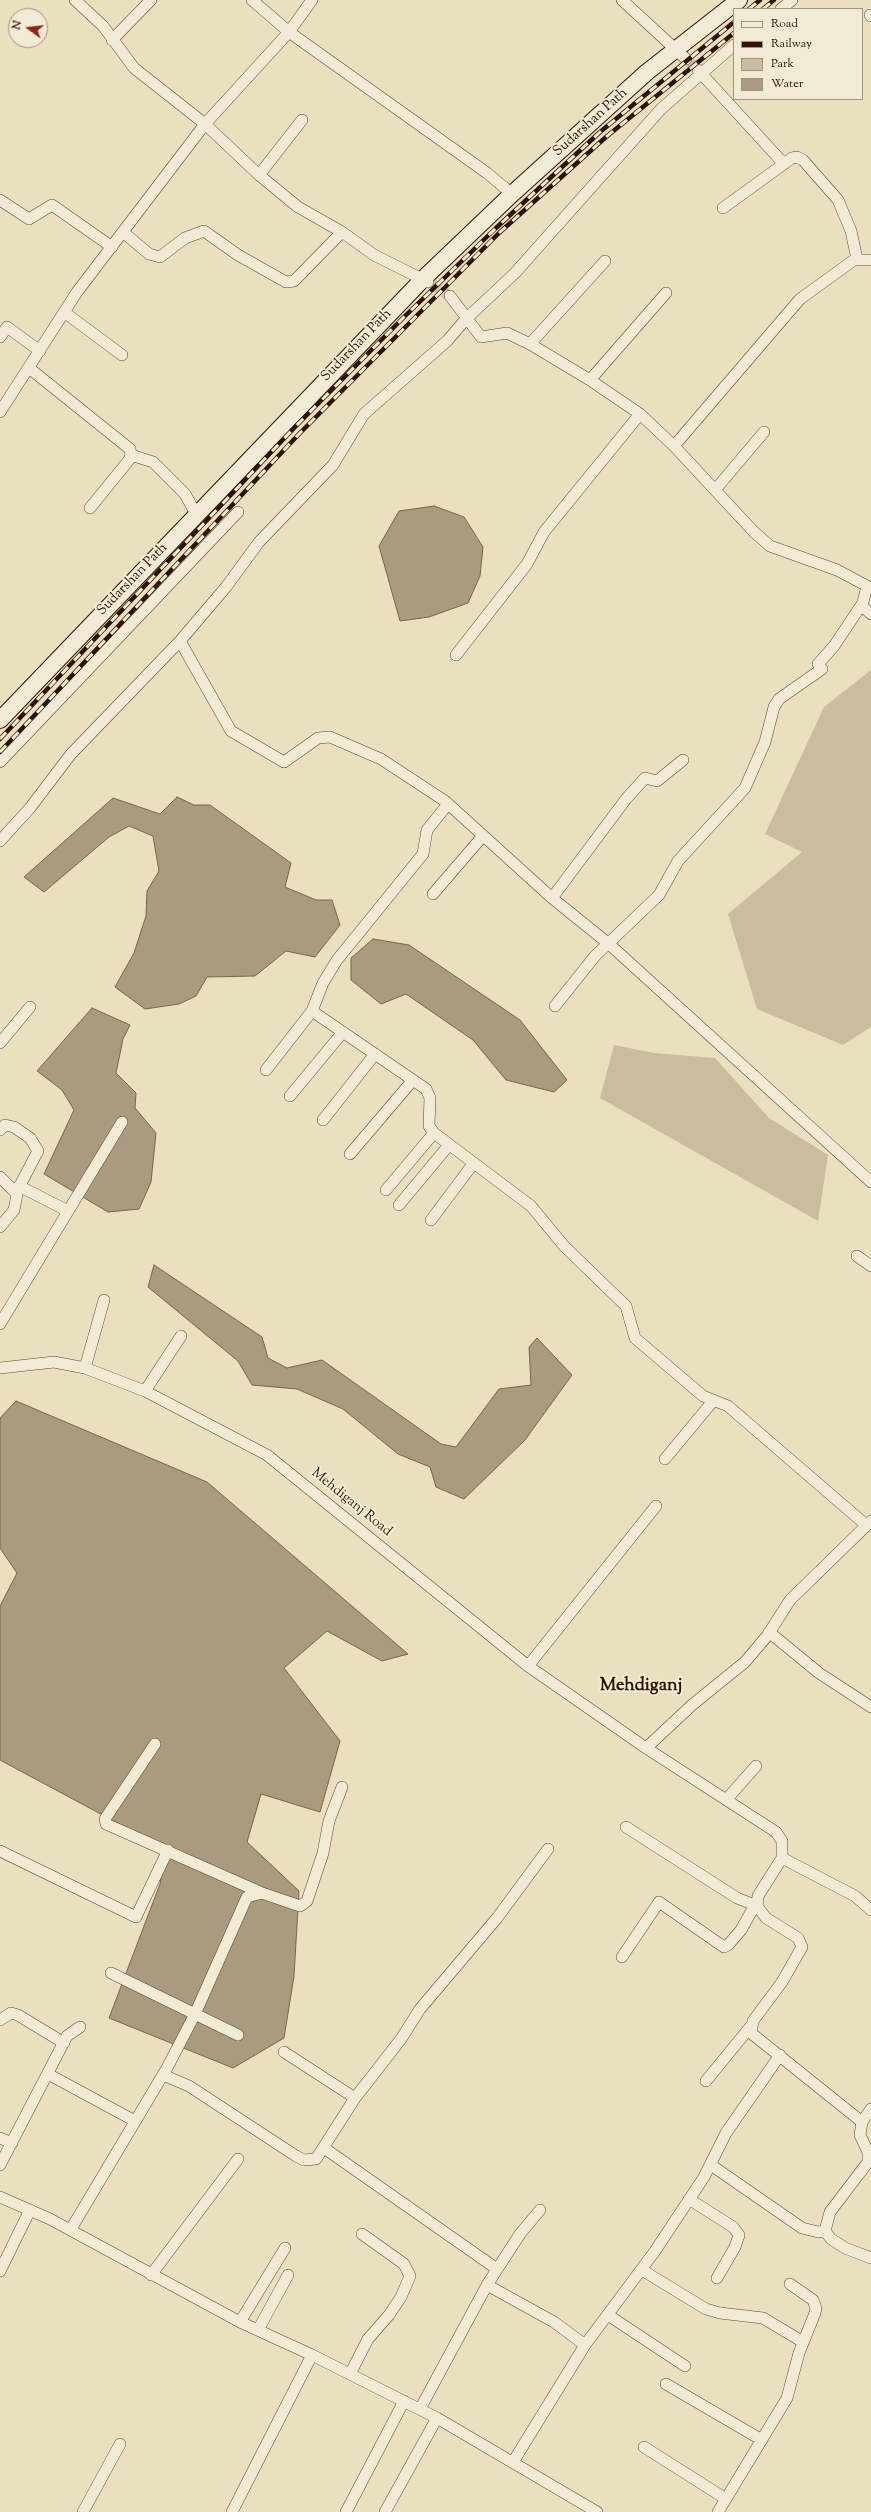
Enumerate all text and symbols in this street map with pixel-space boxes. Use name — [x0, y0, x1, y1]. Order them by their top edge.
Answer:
north arrow — [8, 8, 48, 48]
legend — [733, 8, 863, 100]
text: Road — [771, 15, 798, 33]
text: N — [9, 19, 26, 31]
text: Railway — [771, 35, 812, 53]
text: Park — [771, 55, 794, 73]
text: Water — [771, 75, 803, 93]
street label: Sudarshan Path — [550, 85, 632, 161]
street label: Sudarshan Path — [318, 306, 396, 386]
street label: Sudarshan Path — [94, 540, 172, 620]
street label: Mehdiganj Road — [307, 1465, 395, 1541]
district label: Mehdiganj — [600, 1676, 682, 1698]

